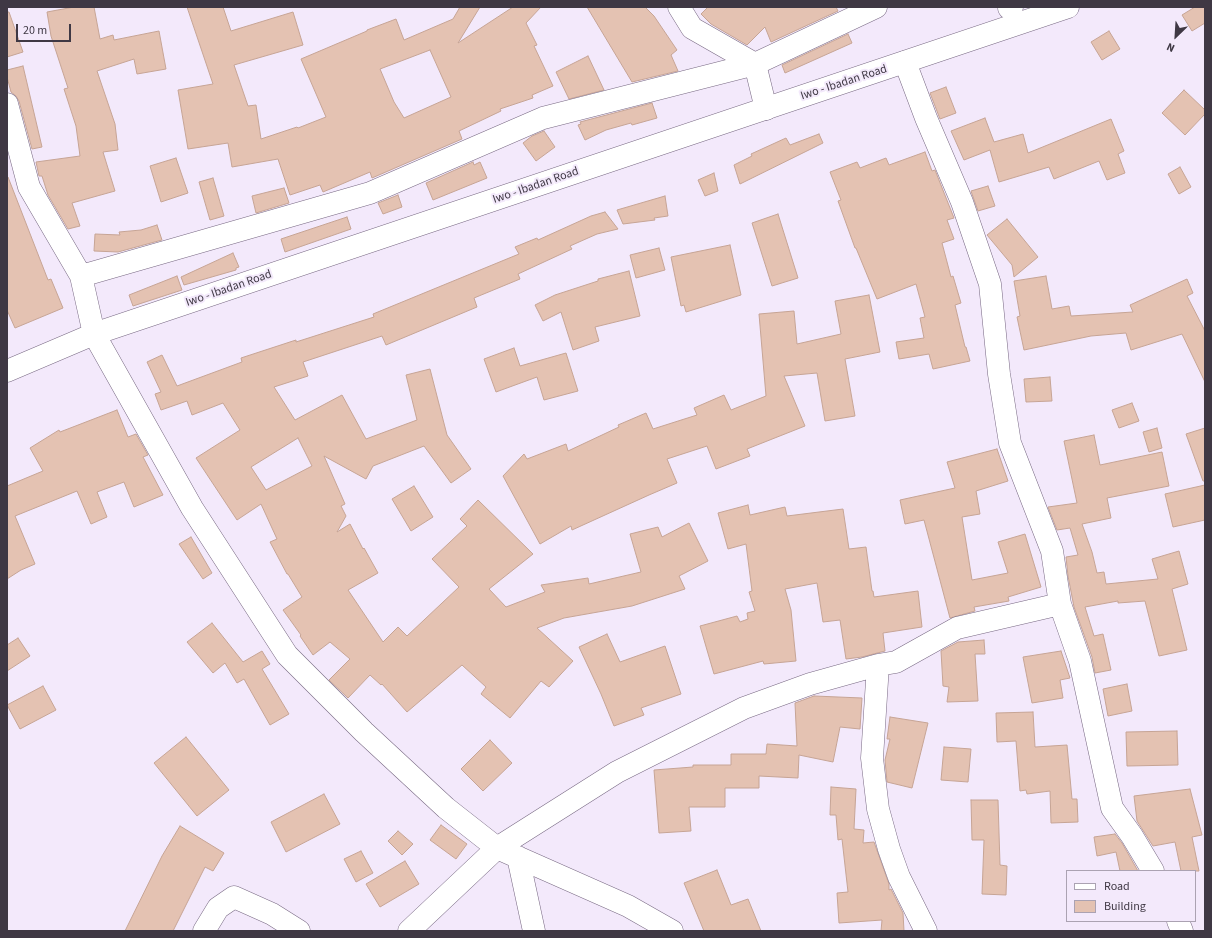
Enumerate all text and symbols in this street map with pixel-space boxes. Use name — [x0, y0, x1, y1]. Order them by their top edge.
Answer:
scale bar — [18, 16, 73, 42]
north arrow — [1156, 16, 1196, 56]
text: 20 m — [23, 22, 47, 39]
text: N — [1164, 39, 1177, 56]
street label: Iwo - Ibadan Road — [799, 62, 889, 104]
street label: Iwo - Ibadan Road — [491, 165, 581, 207]
street label: Iwo - Ibadan Road — [184, 268, 274, 310]
legend — [1066, 870, 1196, 922]
text: Road — [1104, 878, 1130, 895]
text: Building — [1104, 898, 1146, 915]

